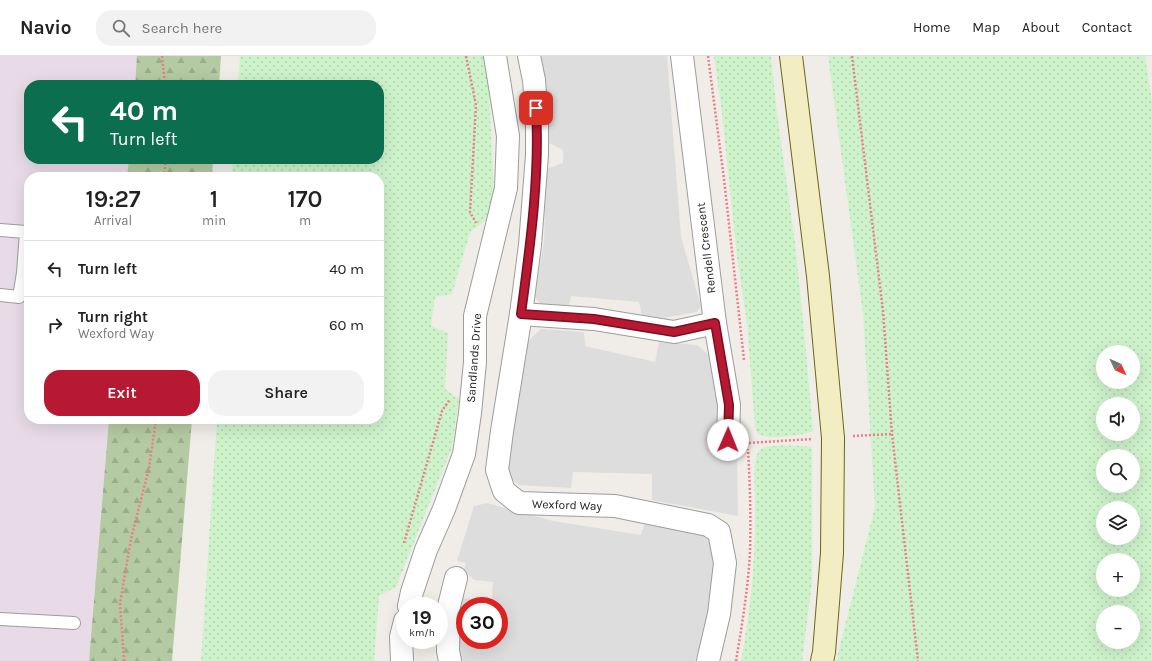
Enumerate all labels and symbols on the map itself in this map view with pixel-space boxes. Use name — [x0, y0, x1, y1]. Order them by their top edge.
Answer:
pin — [519, 91, 553, 125]
street label: Rendell Crescent — [693, 201, 719, 294]
street label: Sandlands Drive — [464, 313, 484, 403]
north arrow — [1096, 345, 1140, 389]
position arrow — [707, 419, 749, 461]
street label: Wexford Way — [532, 497, 603, 513]
speed limit sign: 30 — [456, 597, 508, 649]

